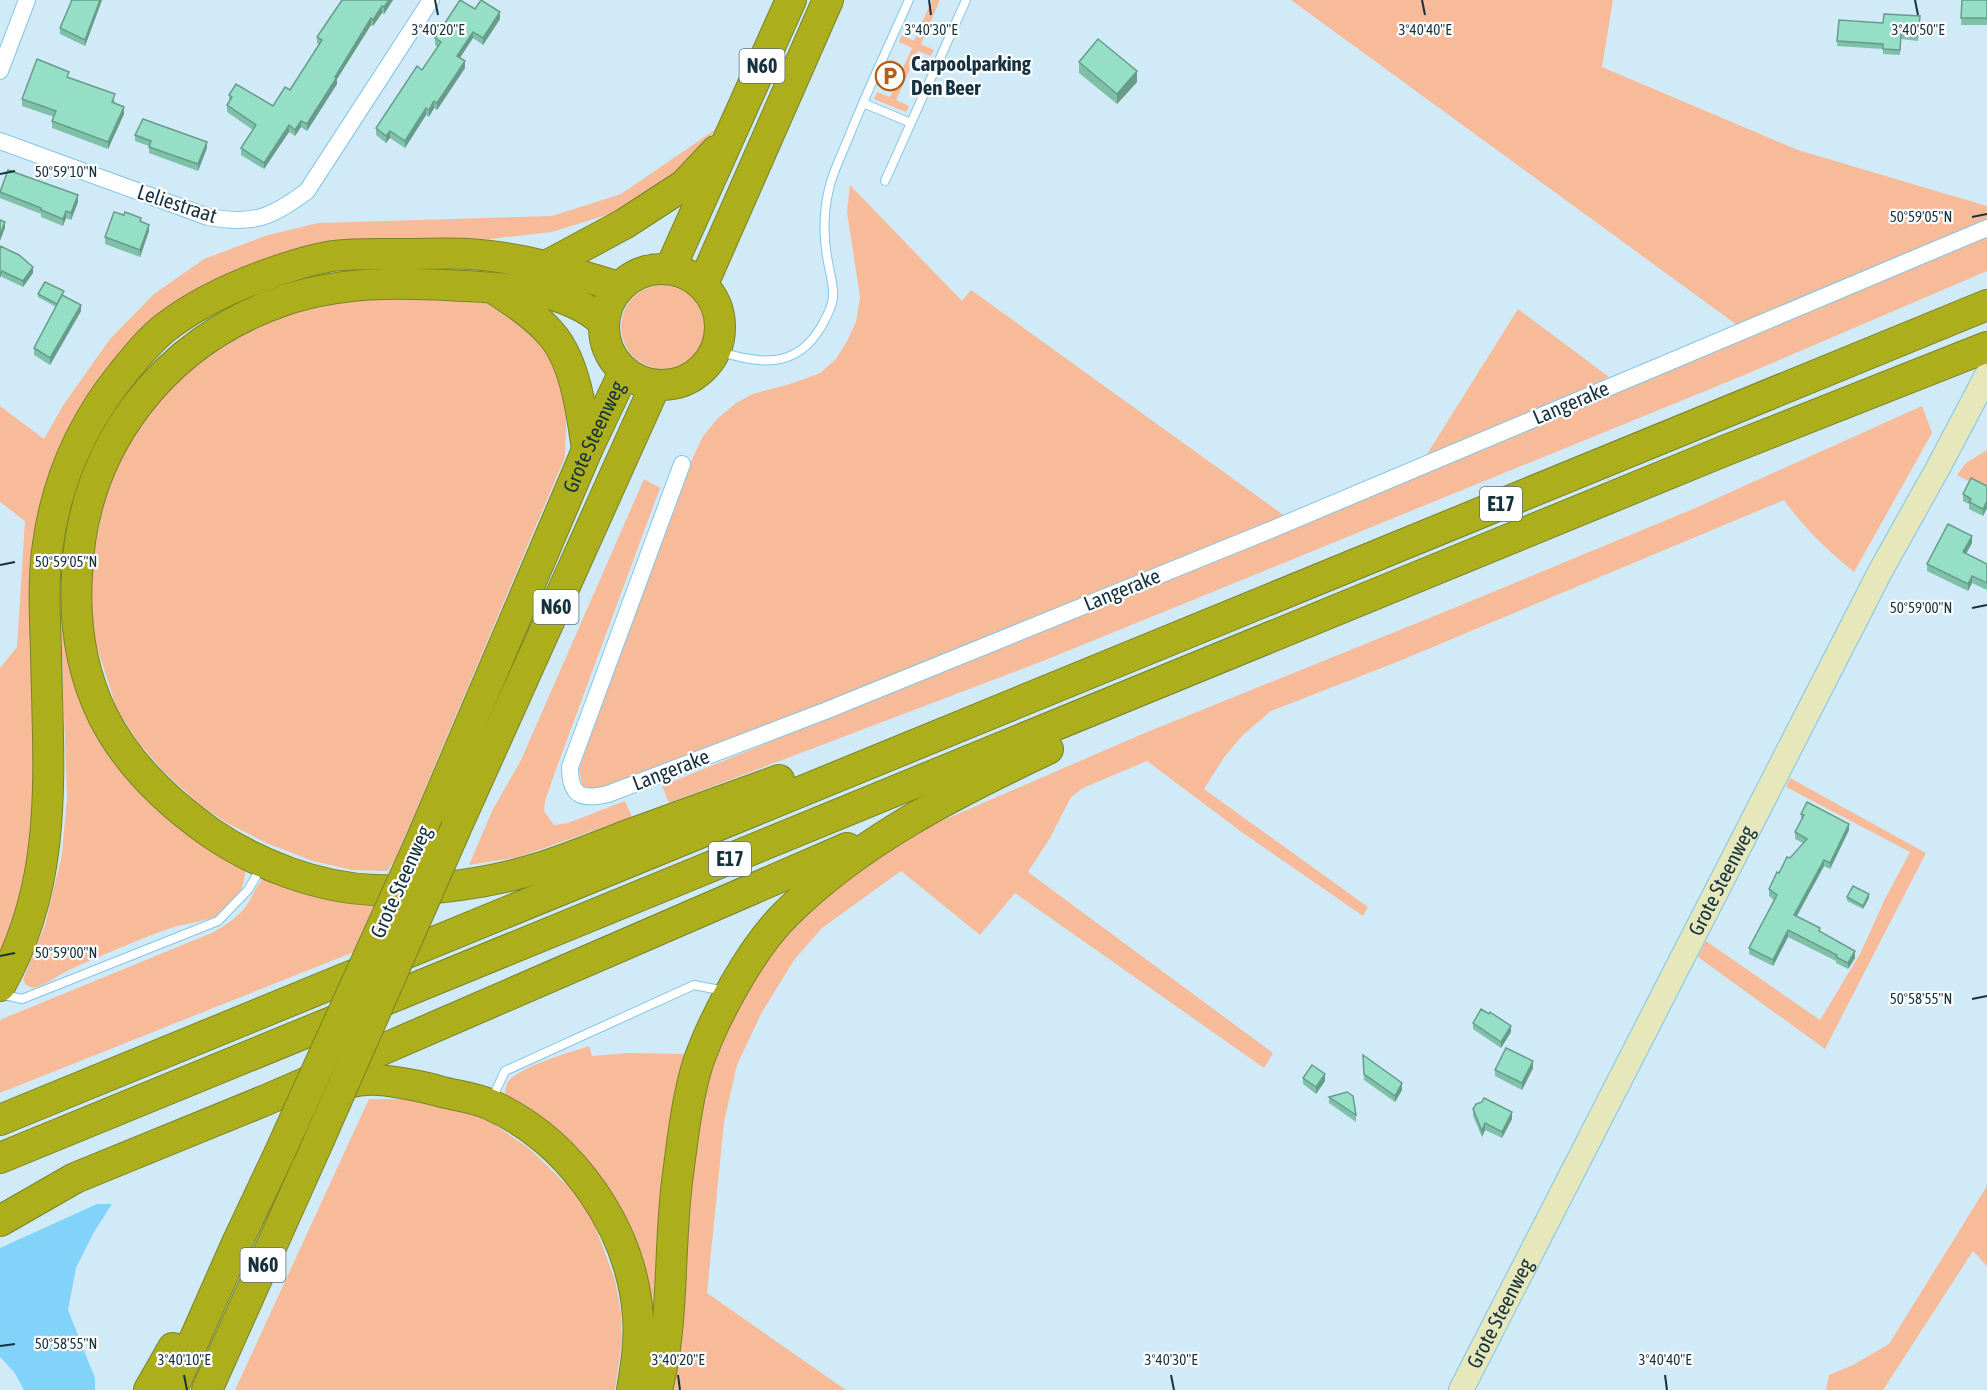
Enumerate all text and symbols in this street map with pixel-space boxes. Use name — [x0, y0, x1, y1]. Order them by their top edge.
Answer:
text: 3°40'20"E — [411, 21, 465, 38]
text: 3°40'30"E — [904, 21, 958, 38]
text: 3°40'40"E — [1398, 21, 1452, 38]
text: 3°40'50"E — [1891, 21, 1945, 38]
road number: N60 — [740, 49, 784, 83]
place label: Carpoolparking Den Beer — [911, 51, 1032, 99]
parking icon: Carpoolparking Den Beer — [874, 60, 906, 92]
text: 50°59'10"N — [35, 163, 97, 180]
street label: Leliestraat — [134, 179, 220, 227]
text: 50°59'05"N — [1890, 208, 1952, 225]
street label: Langerake — [1529, 375, 1612, 429]
street label: Grote Steenweg — [557, 377, 629, 496]
road number: E17 — [1480, 487, 1522, 521]
text: 50°59'05"N — [35, 553, 97, 570]
street label: Langerake — [1080, 563, 1163, 615]
road number: N60 — [534, 590, 578, 624]
text: 50°59'00"N — [1890, 599, 1952, 616]
street label: Langerake — [629, 744, 712, 795]
street label: Grote Steenweg — [1683, 821, 1759, 939]
street label: Grote Steenweg — [365, 822, 435, 941]
road number: E17 — [709, 842, 751, 876]
text: 50°59'00"N — [35, 944, 97, 961]
text: 50°58'55"N — [1890, 990, 1952, 1007]
road number: N60 — [240, 1248, 286, 1282]
street label: Grote Steenweg — [1461, 1254, 1537, 1372]
text: 50°58'55"N — [35, 1335, 97, 1352]
text: 3°40'10"E — [157, 1351, 211, 1368]
text: 3°40'20"E — [651, 1351, 705, 1368]
text: 3°40'30"E — [1144, 1351, 1198, 1368]
text: 3°40'40"E — [1638, 1351, 1692, 1368]

